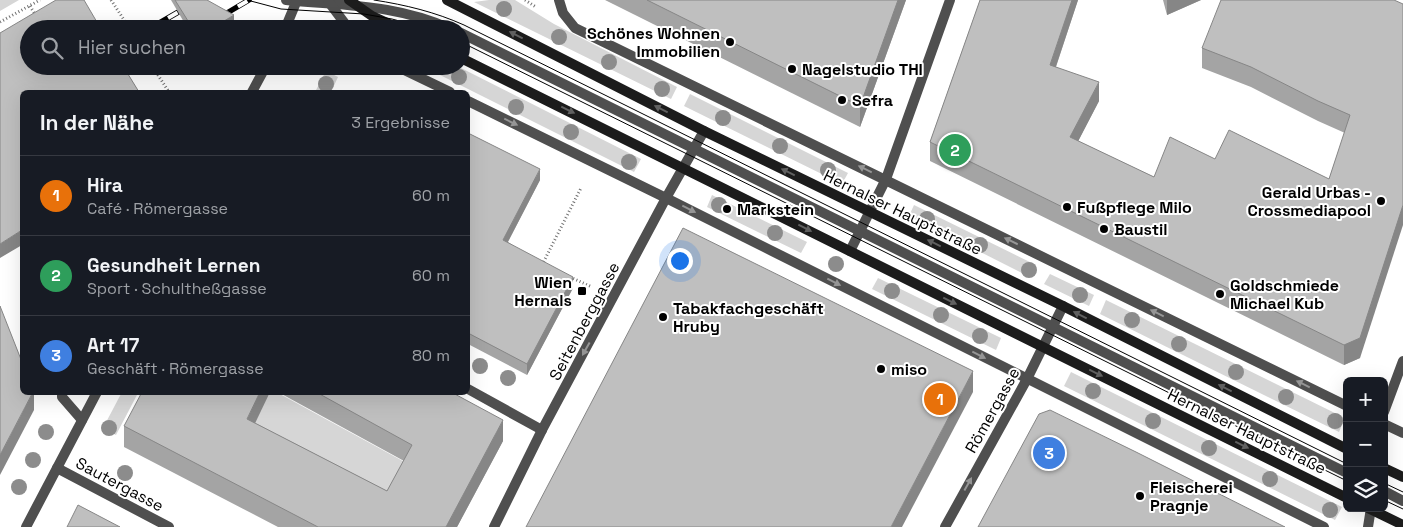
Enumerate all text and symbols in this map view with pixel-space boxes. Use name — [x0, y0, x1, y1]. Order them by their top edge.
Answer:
search box — [20, 20, 470, 75]
place label: Schönes Wohnen Immobilien — [587, 23, 720, 62]
one-way arrow — [509, 31, 523, 39]
icon: search — [38, 34, 66, 62]
text: Hier suchen — [78, 35, 186, 60]
marker: Schönes Wohnen Immobilien — [724, 36, 736, 48]
place label: Nagelstudio THI — [802, 59, 923, 80]
marker: Nagelstudio THI — [786, 63, 798, 75]
place label: Sefra — [852, 90, 893, 111]
marker: Sefra — [836, 94, 848, 106]
one-way arrow — [654, 105, 668, 113]
one-way arrow — [561, 106, 575, 114]
text: In der Nähe — [40, 109, 154, 136]
text: 3 Ergebnisse — [351, 112, 450, 133]
one-way arrow — [504, 118, 518, 126]
pin: 2 — [939, 131, 971, 169]
street label: Hernalser Hauptstraße — [820, 165, 985, 260]
one-way arrow — [858, 165, 873, 173]
one-way arrow — [781, 168, 795, 176]
text: Hira — [87, 173, 123, 198]
place label: Gerald Urbas - Crossmediapool — [1247, 182, 1371, 221]
text: 1 — [52, 185, 60, 206]
text: 60 m — [412, 185, 450, 206]
marker: Gerald Urbas - Crossmediapool — [1375, 195, 1387, 207]
place label: Fußpflege Milo — [1077, 197, 1192, 218]
text: Café · Römergasse — [87, 198, 228, 219]
place label: Markstein — [737, 199, 814, 220]
marker: Fußpflege Milo — [1061, 201, 1073, 213]
marker: Markstein — [721, 203, 733, 215]
one-way arrow — [682, 205, 696, 213]
place label: Baustil — [1114, 219, 1168, 240]
marker: Baustil — [1098, 223, 1110, 235]
one-way arrow — [798, 224, 812, 232]
one-way arrow — [1004, 237, 1018, 245]
one-way arrow — [927, 239, 941, 247]
your location — [667, 248, 693, 274]
text: Gesundheit Lernen — [87, 253, 260, 278]
street label: Seitenberggasse — [544, 258, 624, 384]
text: 2 — [51, 265, 61, 286]
text: 60 m — [412, 265, 450, 286]
place label: Wien Hernals — [514, 272, 572, 311]
place label: Goldschmiede Michael Kub — [1230, 275, 1339, 314]
text: Sport · Schultheßgasse — [87, 278, 267, 299]
one-way arrow — [827, 278, 841, 286]
marker: Wien Hernals — [576, 285, 588, 297]
marker: Goldschmiede Michael Kub — [1214, 288, 1226, 300]
one-way arrow — [943, 297, 958, 305]
place label: Tabakfachgeschäft Hruby — [673, 298, 824, 337]
one-way arrow — [1150, 308, 1164, 316]
marker: Tabakfachgeschäft Hruby — [657, 311, 669, 323]
one-way arrow — [1073, 311, 1087, 319]
text: Art 17 — [87, 333, 139, 358]
one-way arrow — [582, 342, 591, 356]
text: 3 — [51, 345, 61, 366]
text: 80 m — [412, 345, 450, 366]
one-way arrow — [972, 351, 986, 359]
text: Geschäft · Römergasse — [87, 358, 264, 379]
place label: miso — [891, 359, 927, 380]
marker: miso — [875, 363, 887, 375]
street label: Römergasse — [960, 364, 1025, 457]
one-way arrow — [1089, 369, 1103, 377]
map controls — [1343, 377, 1388, 512]
button: + — [1343, 377, 1388, 422]
pin: 1 — [924, 380, 956, 418]
one-way arrow — [1296, 380, 1310, 388]
street label: Hernalser Hauptstraße — [1164, 384, 1329, 479]
one-way arrow — [1218, 384, 1232, 392]
button: − — [1343, 422, 1388, 467]
pin: 3 — [1033, 434, 1065, 472]
one-way arrow — [1234, 441, 1249, 449]
street label: Sautergasse — [72, 452, 167, 516]
button: layers — [1343, 467, 1388, 512]
place label: Fleischerei Pragnje — [1150, 477, 1233, 516]
one-way arrow — [964, 478, 973, 491]
marker: Fleischerei Pragnje — [1134, 490, 1146, 502]

